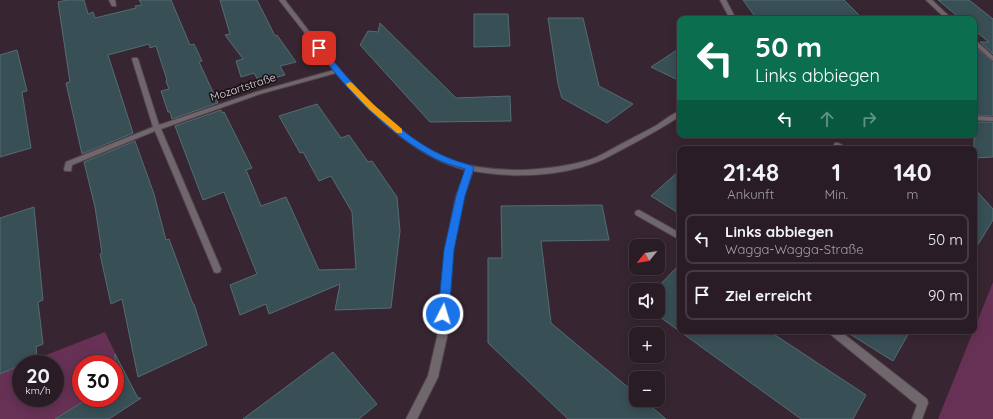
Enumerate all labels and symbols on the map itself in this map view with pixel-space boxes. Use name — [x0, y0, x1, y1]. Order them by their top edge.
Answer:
pin — [302, 31, 336, 65]
street label: Mozartstraße — [208, 70, 278, 104]
north arrow — [629, 239, 665, 275]
position arrow — [422, 293, 464, 335]
speed limit sign: 30 — [72, 355, 124, 407]

